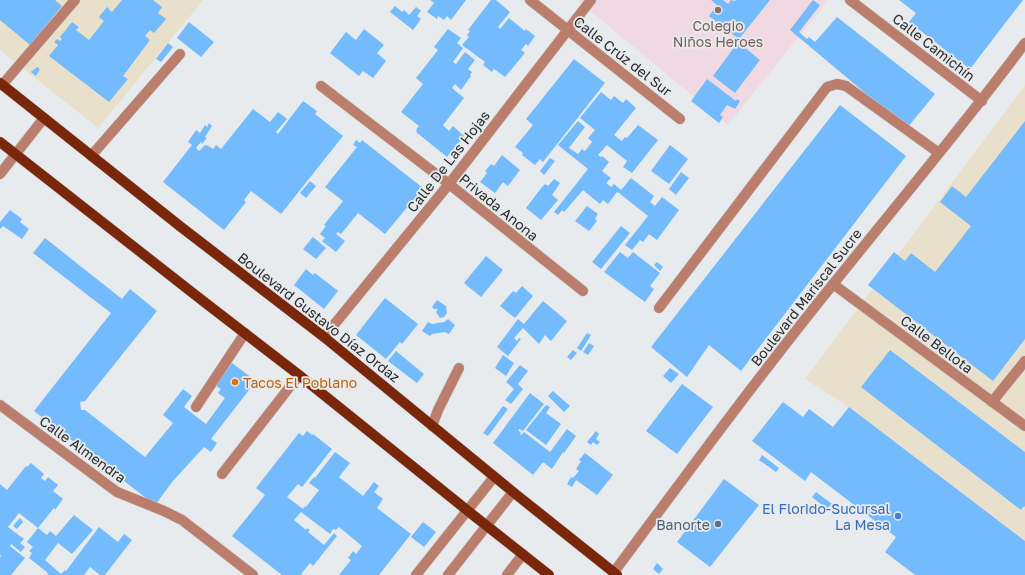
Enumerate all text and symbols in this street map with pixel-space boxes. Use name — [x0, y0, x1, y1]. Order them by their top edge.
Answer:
marker: Colegio Niños Heroes — [713, 5, 723, 15]
street label: Calle Camichín — [889, 10, 979, 84]
street label: Calle Crúz del Sur — [571, 12, 676, 100]
place label: Colegio Niños Heroes — [673, 17, 763, 50]
street label: Calle De Las Hojas — [403, 107, 493, 215]
street label: Privada Anona — [456, 170, 542, 244]
street label: Boulevard Mariscal Sucre — [747, 225, 865, 369]
street label: Boulevard Gustavo Díaz Ordaz — [235, 248, 403, 386]
street label: Calle Bellota — [897, 311, 977, 377]
place label: Tacos El Poblano — [243, 374, 357, 391]
marker: Tacos El Poblano — [230, 377, 240, 387]
street label: Calle Almendra — [37, 412, 129, 486]
place label: El Florido-Sucursal La Mesa — [762, 500, 890, 533]
marker: El Florido-Sucursal La Mesa — [893, 511, 903, 521]
place label: Banorte — [656, 516, 710, 533]
marker: Banorte — [713, 519, 723, 529]

